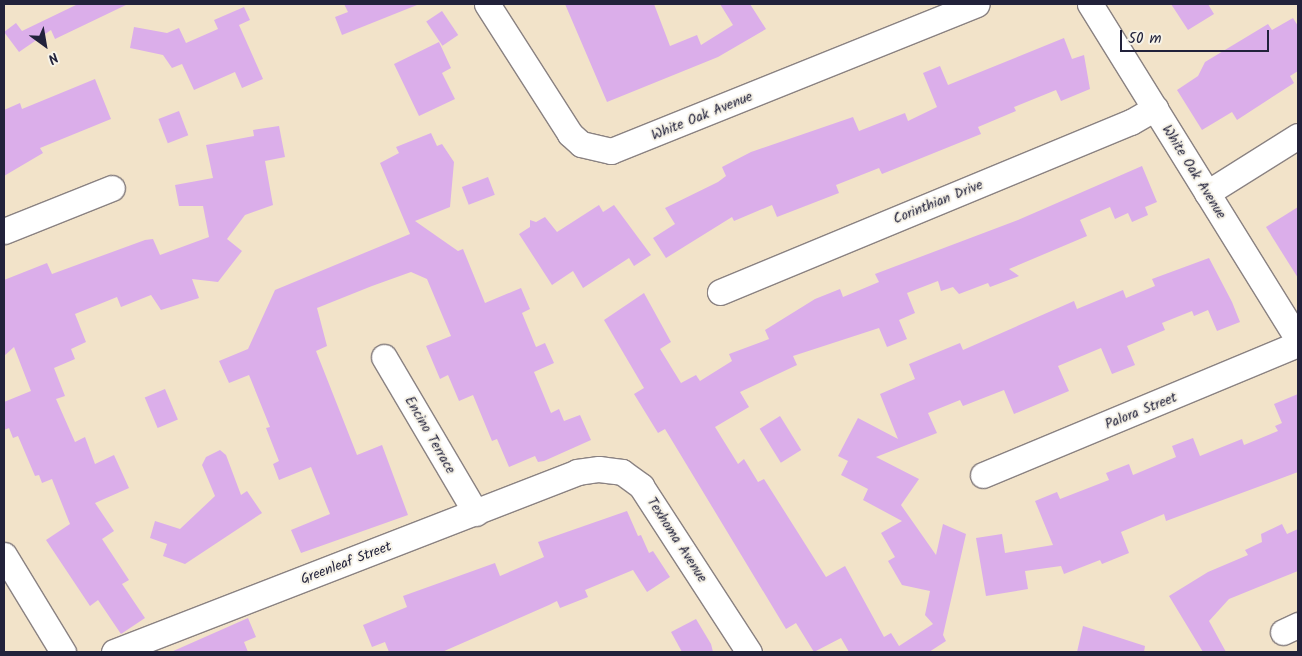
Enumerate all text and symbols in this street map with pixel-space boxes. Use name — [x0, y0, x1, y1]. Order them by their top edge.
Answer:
north arrow — [20, 20, 70, 70]
scale bar — [1122, 20, 1271, 52]
text: 50 m — [1128, 27, 1162, 51]
text: N — [43, 46, 63, 69]
street label: White Oak Avenue — [649, 88, 755, 144]
street label: White Oak Avenue — [1158, 122, 1230, 222]
street label: Corinthian Drive — [891, 176, 985, 228]
street label: Palora Street — [1103, 389, 1179, 433]
street label: Encino Terrace — [401, 393, 459, 477]
street label: Texhoma Avenue — [643, 494, 711, 586]
street label: Greenleaf Street — [298, 538, 394, 588]

